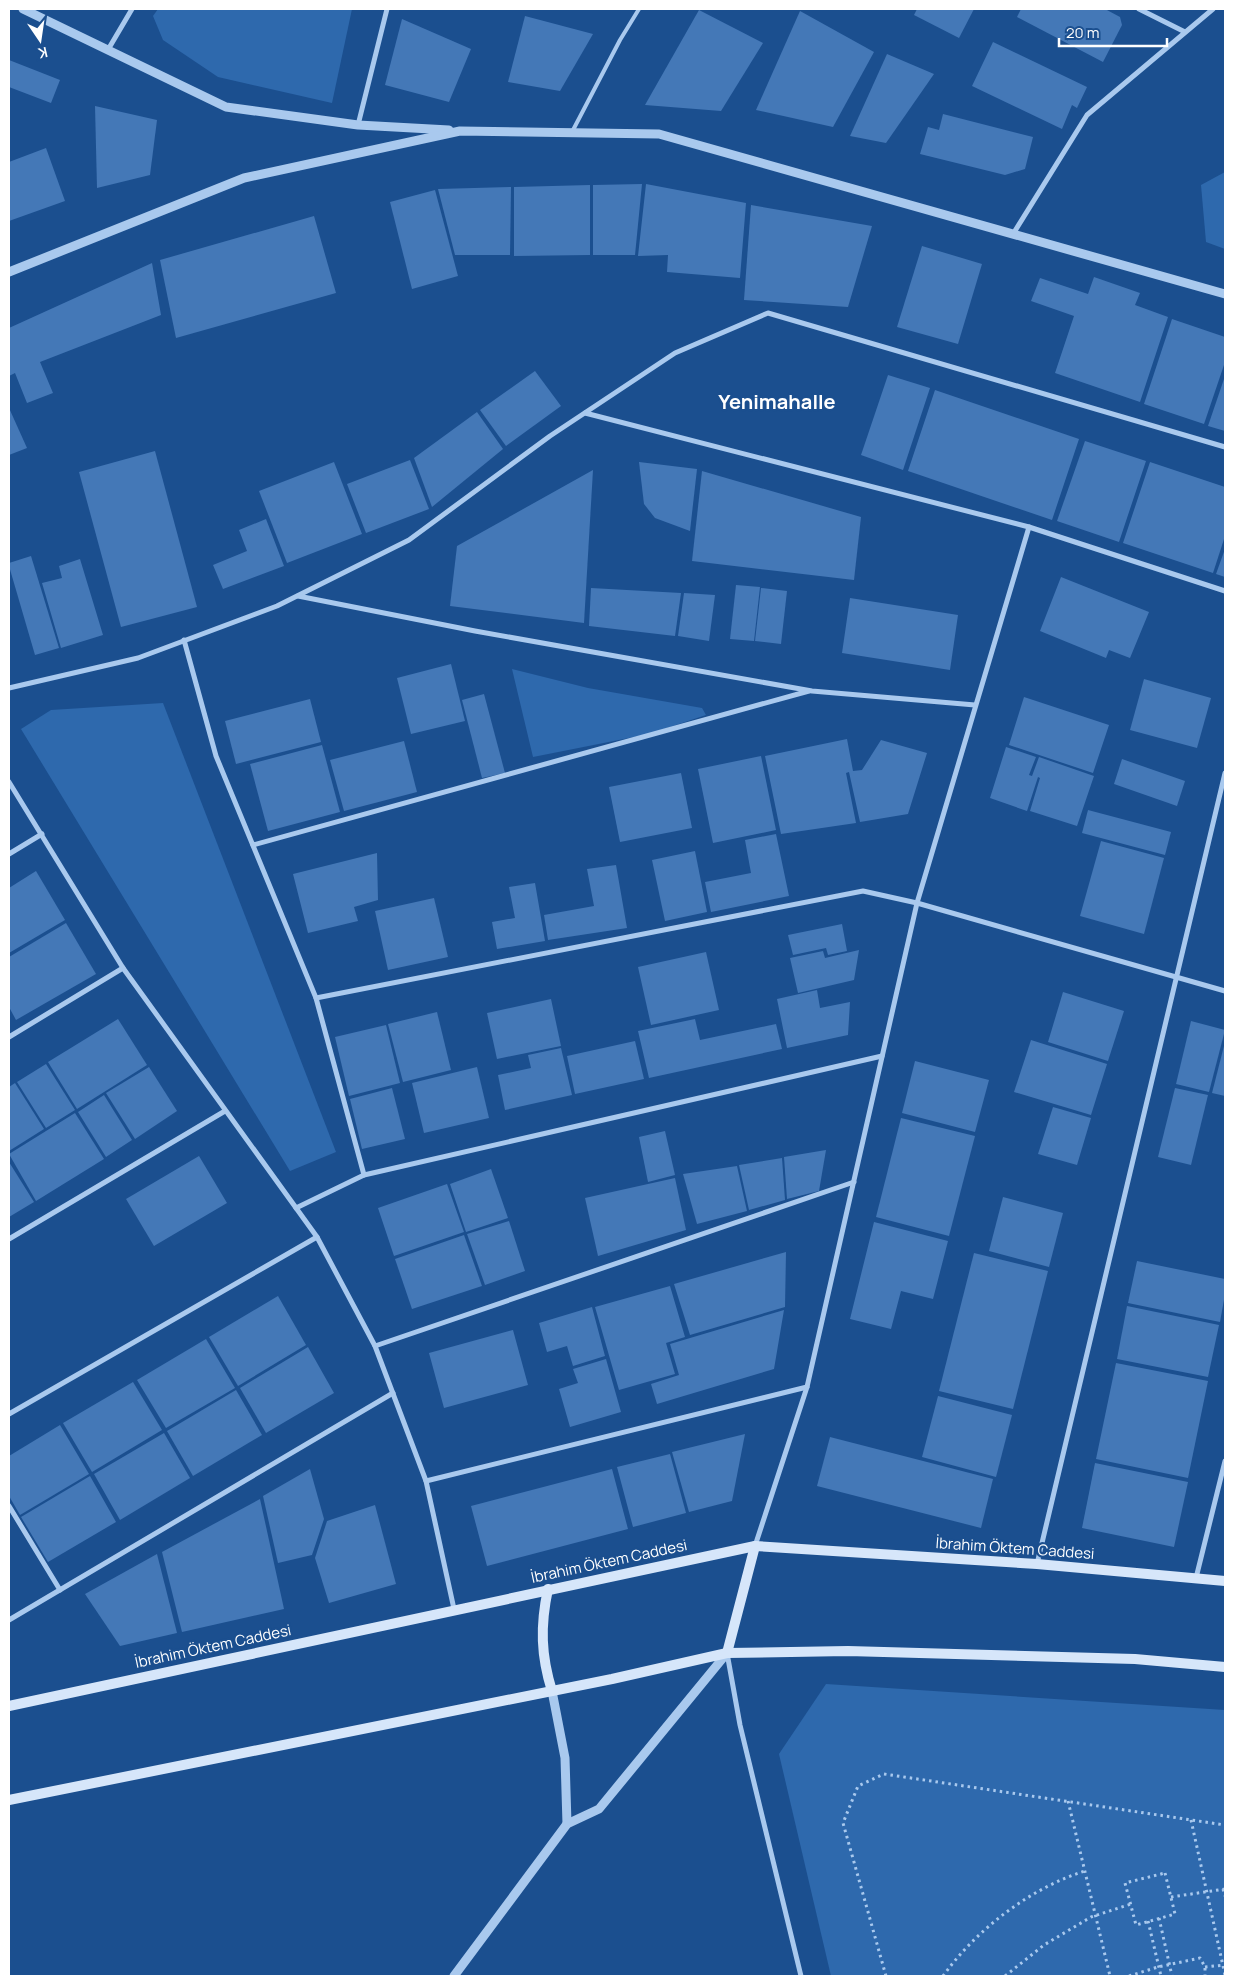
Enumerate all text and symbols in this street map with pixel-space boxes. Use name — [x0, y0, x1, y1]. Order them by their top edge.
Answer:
north arrow — [15, 15, 65, 65]
scale bar — [1059, 15, 1166, 47]
text: 20 m — [1066, 22, 1099, 43]
text: K — [36, 43, 50, 64]
district label: Yenimahalle — [718, 388, 836, 415]
street label: İbrahim Öktem Caddesi — [935, 1532, 1095, 1564]
street label: İbrahim Öktem Caddesi — [529, 1534, 689, 1588]
street label: İbrahim Öktem Caddesi — [133, 1619, 293, 1673]

